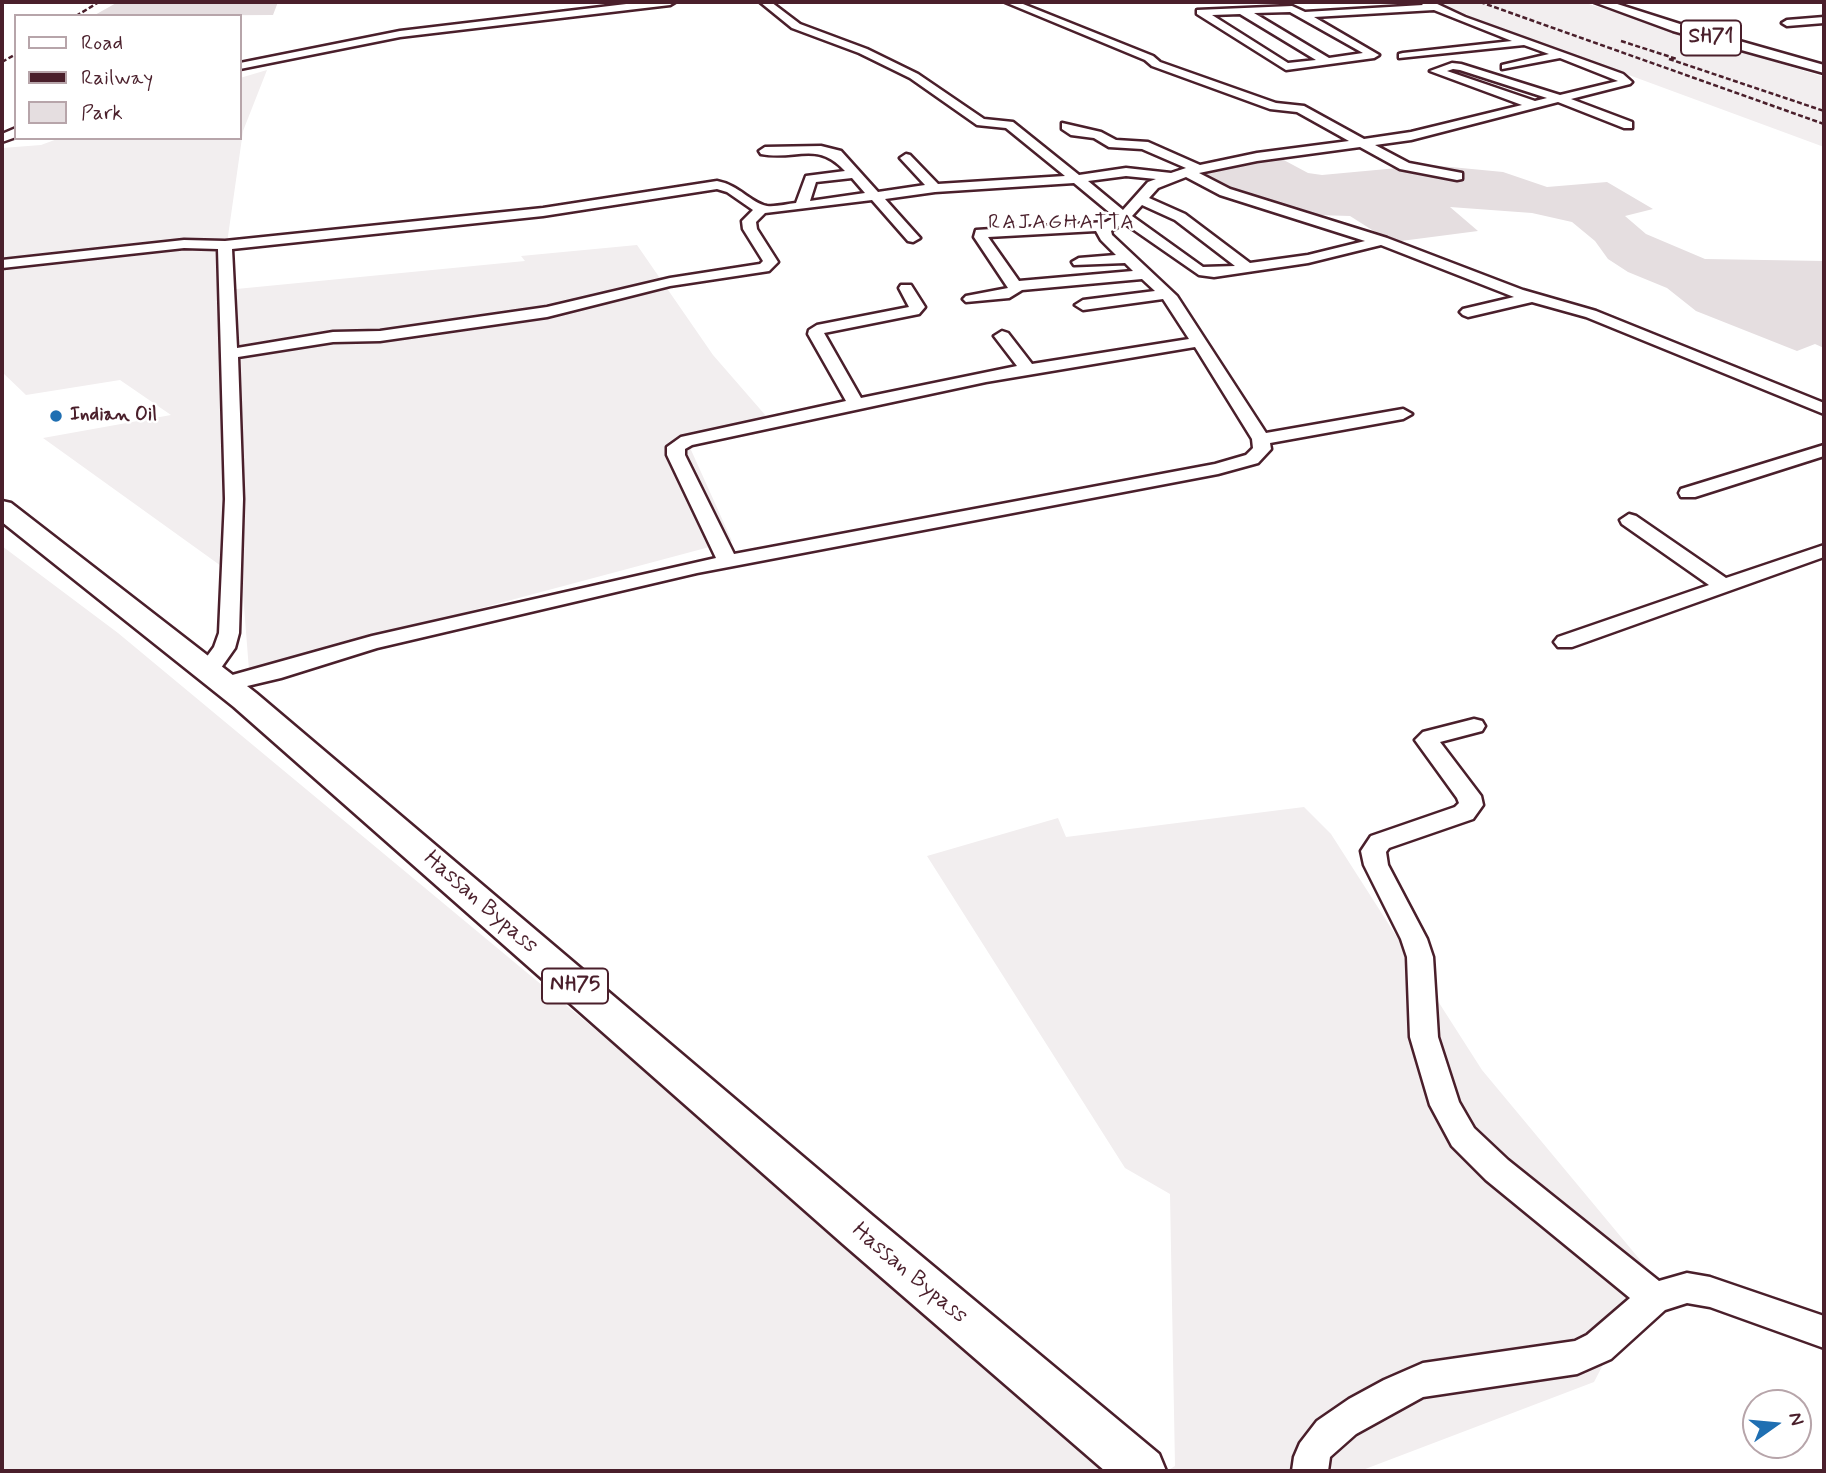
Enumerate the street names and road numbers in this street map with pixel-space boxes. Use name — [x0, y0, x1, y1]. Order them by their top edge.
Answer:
road number: SH71 — [1681, 20, 1741, 56]
street label: Hassan Bypass — [417, 846, 543, 960]
road number: NH75 — [542, 968, 608, 1004]
street label: Hassan Bypass — [845, 1217, 973, 1331]

